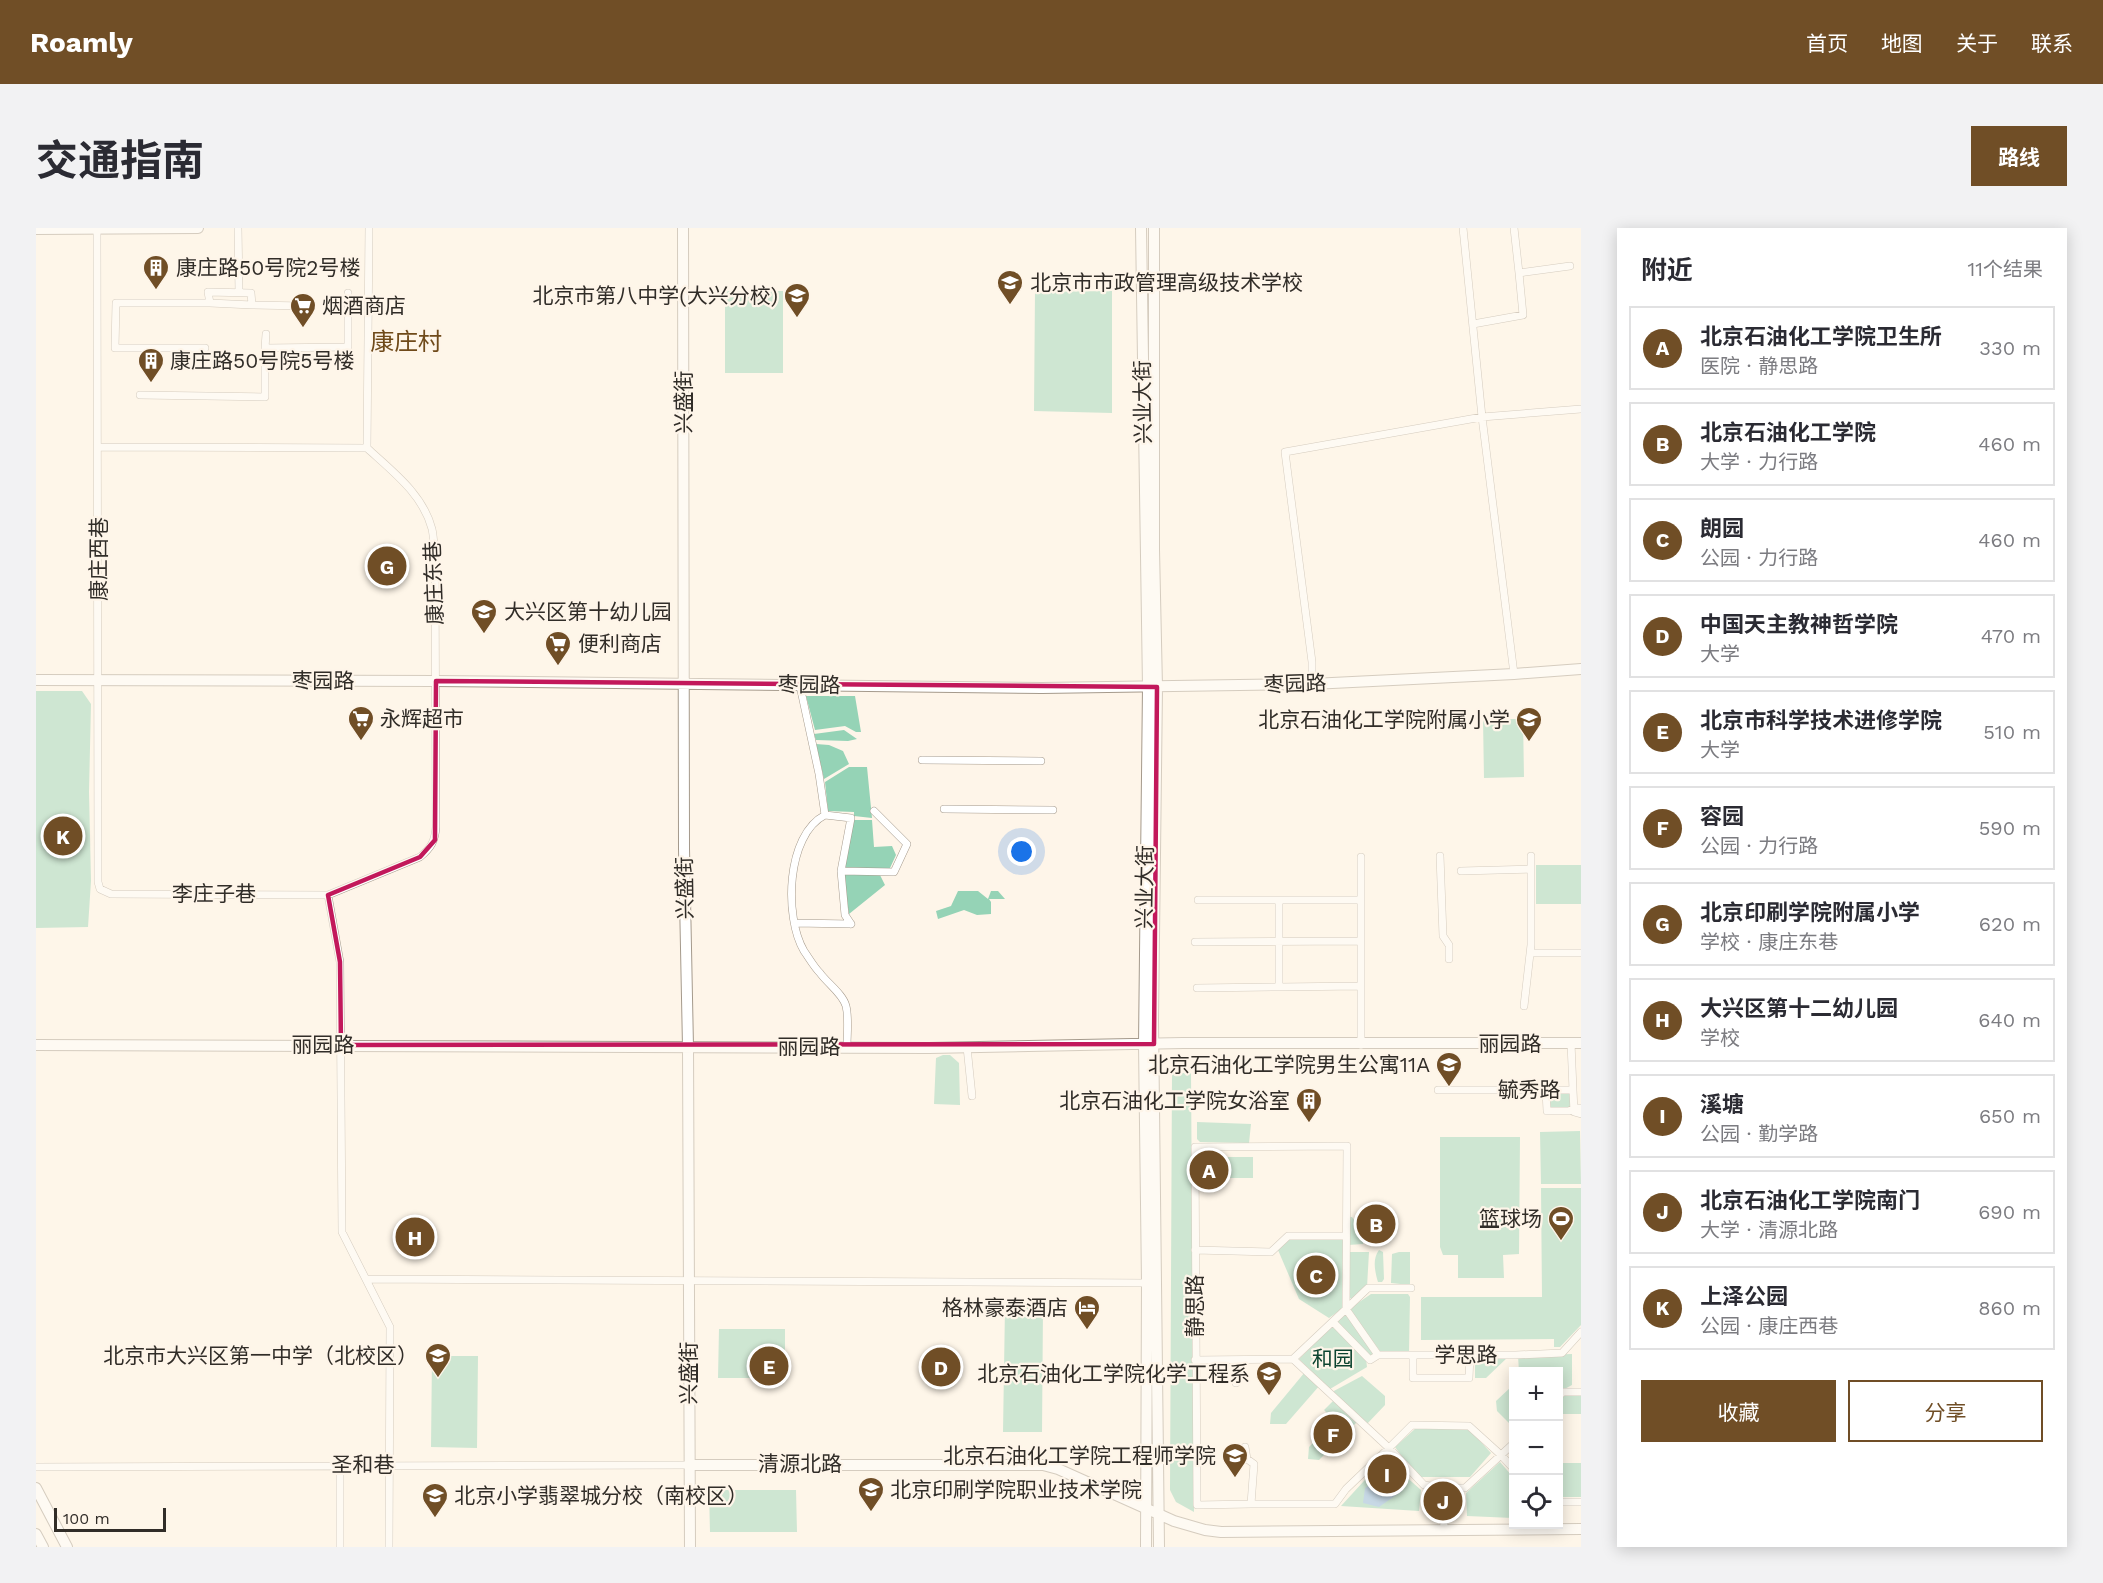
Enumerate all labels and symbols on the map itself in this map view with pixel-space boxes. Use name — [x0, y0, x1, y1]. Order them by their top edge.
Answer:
building icon: 康庄路50号院2号楼 — [141, 253, 171, 291]
place label: 康庄路50号院2号楼 — [176, 255, 361, 280]
school or university icon: 北京市市政管理高级技术学校 — [995, 268, 1025, 306]
place label: 北京市市政管理高级技术学校 — [1030, 270, 1303, 295]
school or university icon: 北京市第八中学(大兴分校) — [782, 281, 812, 319]
place label: 北京市第八中学(大兴分校) — [532, 283, 778, 308]
supermarket icon: 烟酒商店 — [288, 291, 318, 329]
place label: 烟酒商店 — [322, 293, 406, 318]
district label: 康庄村 — [370, 328, 442, 356]
building icon: 康庄路50号院5号楼 — [136, 346, 166, 384]
place label: 康庄路50号院5号楼 — [170, 348, 355, 373]
street label: 兴业大街 — [1129, 360, 1156, 444]
street label: 兴盛街 — [671, 371, 696, 434]
street label: 康庄西巷 — [86, 517, 111, 601]
street label: 康庄东巷 — [420, 541, 447, 625]
pin: G — [368, 544, 406, 588]
school or university icon: 大兴区第十幼儿园 — [469, 597, 499, 635]
place label: 大兴区第十幼儿园 — [504, 599, 672, 624]
supermarket icon: 便利商店 — [543, 629, 573, 667]
place label: 便利商店 — [578, 631, 662, 656]
street label: 枣园路 — [292, 668, 355, 693]
street label: 枣园路 — [1263, 670, 1327, 697]
street label: 枣园路 — [777, 671, 841, 698]
supermarket icon: 永辉超市 — [346, 704, 376, 742]
school or university icon: 北京石油化工学院附属小学 — [1514, 705, 1544, 743]
place label: 永辉超市 — [380, 706, 464, 731]
place label: 北京石油化工学院附属小学 — [1258, 707, 1510, 732]
pin: K — [44, 814, 82, 858]
your location — [1007, 837, 1036, 866]
street label: 兴业大街 — [1131, 845, 1158, 929]
street label: 兴盛街 — [671, 856, 698, 920]
street label: 李庄子巷 — [172, 881, 256, 906]
street label: 丽园路 — [1479, 1031, 1542, 1056]
street label: 丽园路 — [292, 1032, 355, 1057]
street label: 丽园路 — [778, 1034, 841, 1059]
school or university icon: 北京石油化工学院男生公寓11A — [1434, 1050, 1464, 1088]
place label: 北京石油化工学院男生公寓11A — [1148, 1052, 1430, 1077]
street label: 毓秀路 — [1498, 1077, 1561, 1102]
building icon: 北京石油化工学院女浴室 — [1294, 1086, 1324, 1124]
place label: 北京石油化工学院女浴室 — [1059, 1088, 1290, 1113]
pin: A — [1190, 1148, 1228, 1192]
pin: B — [1356, 1202, 1396, 1246]
sports icon: 篮球场 — [1546, 1204, 1576, 1242]
place label: 篮球场 — [1479, 1206, 1542, 1231]
pin: H — [396, 1214, 434, 1260]
pin: C — [1296, 1252, 1336, 1298]
street label: 静思路 — [1182, 1275, 1207, 1338]
hotel icon: 格林豪泰酒店 — [1072, 1293, 1102, 1331]
place label: 格林豪泰酒店 — [942, 1295, 1068, 1320]
school or university icon: 北京市大兴区第一中学（北校区） — [423, 1341, 453, 1379]
street label: 兴盛街 — [676, 1342, 701, 1405]
street label: 学思路 — [1435, 1342, 1498, 1367]
place label: 北京市大兴区第一中学（北校区） — [103, 1343, 418, 1368]
pin: E — [750, 1344, 788, 1388]
pin: D — [922, 1344, 960, 1390]
park label: 和园 — [1312, 1346, 1354, 1371]
school or university icon: 北京石油化工学院化学工程系 — [1254, 1359, 1284, 1397]
place label: 北京石油化工学院化学工程系 — [977, 1361, 1250, 1386]
pin: F — [1314, 1412, 1352, 1456]
school or university icon: 北京石油化工学院工程师学院 — [1220, 1441, 1250, 1479]
place label: 北京石油化工学院工程师学院 — [943, 1443, 1216, 1468]
street label: 清源北路 — [758, 1451, 842, 1476]
street label: 圣和巷 — [332, 1452, 395, 1477]
pin: I — [1368, 1452, 1406, 1496]
school or university icon: 北京印刷学院职业技术学院 — [856, 1475, 886, 1513]
place label: 北京印刷学院职业技术学院 — [890, 1477, 1142, 1502]
pin: J — [1424, 1478, 1462, 1524]
school or university icon: 北京小学翡翠城分校（南校区） — [420, 1481, 450, 1519]
place label: 北京小学翡翠城分校（南校区） — [454, 1483, 748, 1508]
scale bar — [54, 1505, 166, 1532]

